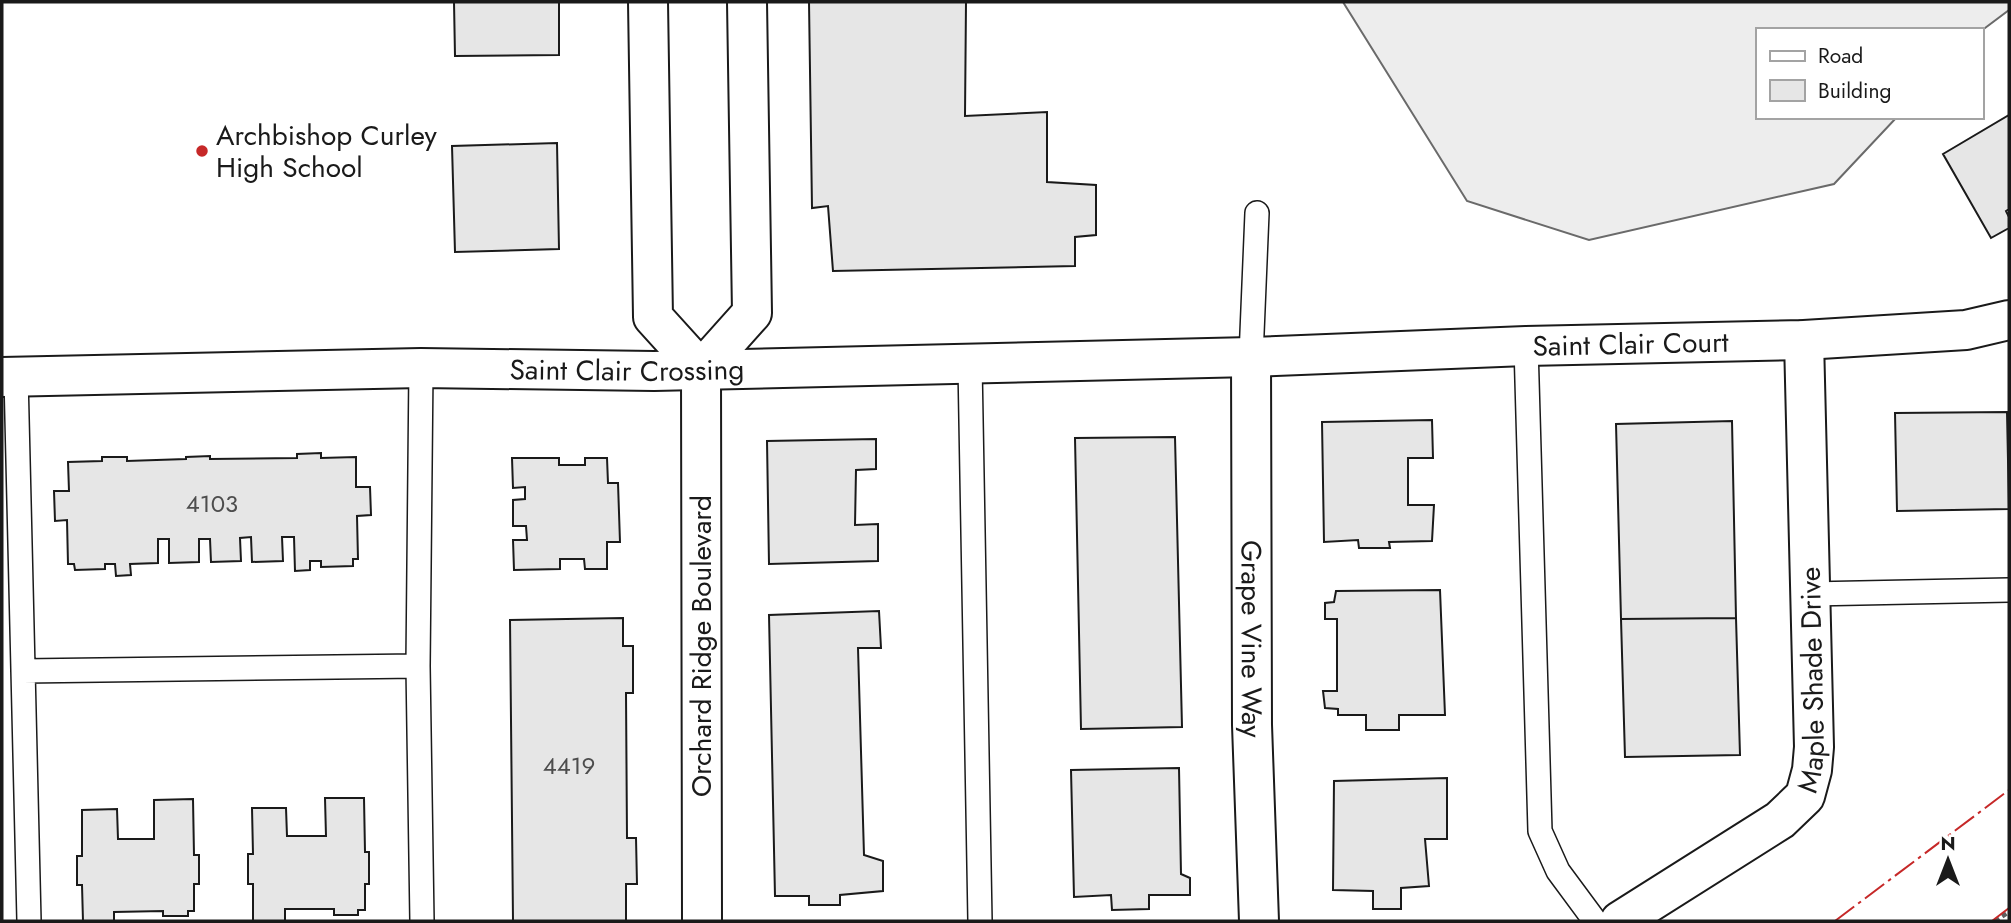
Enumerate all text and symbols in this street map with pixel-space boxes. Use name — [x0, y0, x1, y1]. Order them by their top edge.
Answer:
legend — [1756, 28, 1983, 119]
text: Road — [1818, 41, 1863, 71]
text: Building — [1818, 76, 1891, 106]
place label: Archbishop Curley High School — [216, 115, 438, 188]
marker: Archbishop Curley High School — [194, 143, 210, 159]
street label: Saint Clair Court — [1532, 321, 1729, 366]
street label: Saint Clair Crossing — [509, 348, 745, 392]
house number: 4103 — [186, 486, 238, 521]
street label: Orchard Ridge Boulevard — [681, 495, 722, 797]
street label: Grape Vine Way — [1231, 540, 1273, 739]
street label: Maple Shade Drive — [1786, 566, 1835, 797]
house number: 4419 — [543, 748, 595, 783]
north arrow — [1913, 825, 1983, 895]
text: N — [1940, 830, 1956, 857]

